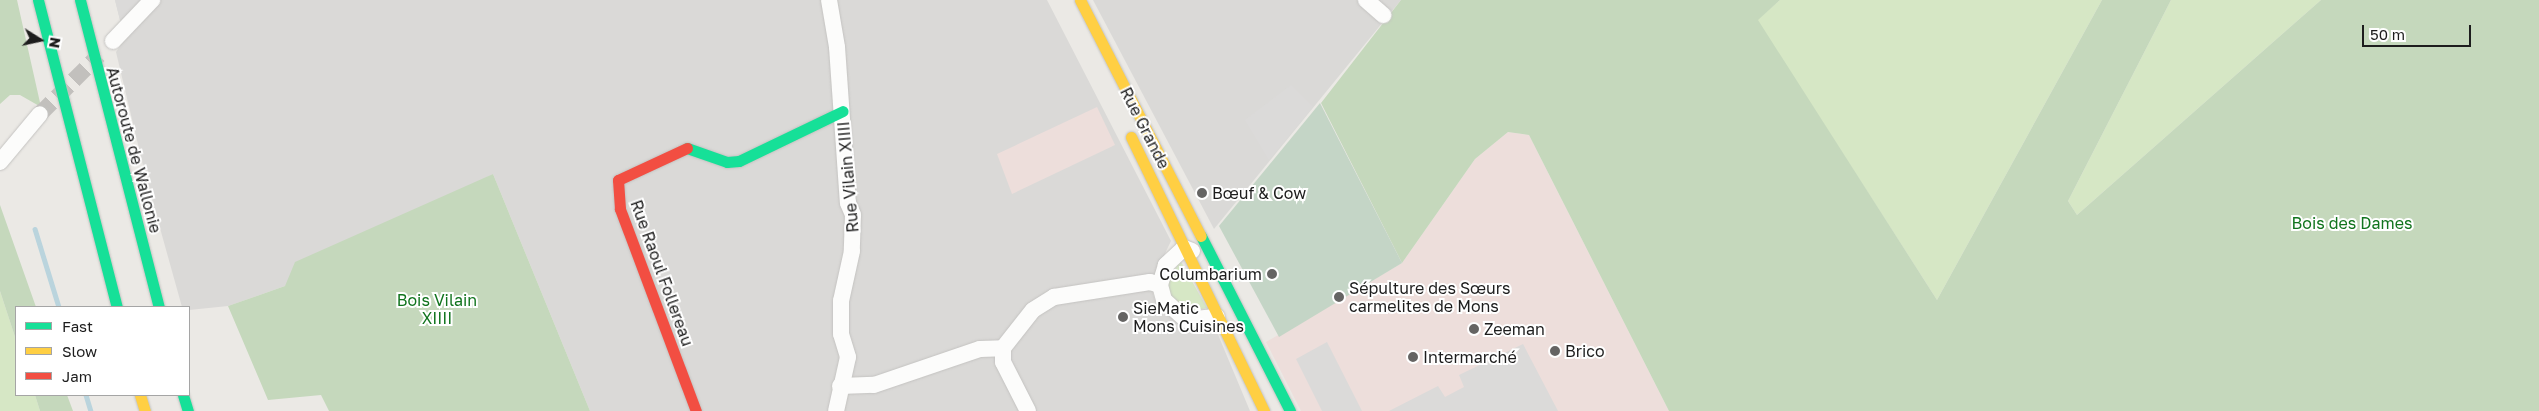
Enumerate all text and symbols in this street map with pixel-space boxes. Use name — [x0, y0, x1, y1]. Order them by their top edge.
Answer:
north arrow — [15, 15, 65, 65]
scale bar — [2364, 15, 2473, 47]
text: 50 m — [2370, 25, 2405, 43]
text: N — [46, 36, 65, 49]
street label: Autoroute de Wallonie — [103, 65, 165, 235]
street label: Rue Grande — [1116, 84, 1174, 172]
street label: Rue Vilain XIIII — [834, 121, 862, 233]
place label: Bœuf & Cow — [1212, 183, 1306, 203]
marker: Bœuf & Cow — [1196, 187, 1208, 199]
street label: Rue Raoul Follereau — [627, 197, 697, 349]
park label: Bois des Dames — [2292, 213, 2412, 233]
place label: Columbarium — [1159, 264, 1262, 284]
marker: Columbarium — [1266, 268, 1278, 280]
place label: Sépulture des Sœurs carmelites de Mons — [1349, 278, 1511, 316]
park label: Bois Vilain XIIII — [397, 290, 477, 328]
marker: Sépulture des Sœurs carmelites de Mons — [1333, 291, 1345, 303]
place label: SieMatic Mons Cuisines — [1133, 298, 1244, 336]
legend — [15, 306, 190, 396]
marker: SieMatic Mons Cuisines — [1117, 311, 1129, 323]
text: Fast — [62, 317, 93, 335]
place label: Zeeman — [1484, 319, 1545, 339]
marker: Zeeman — [1468, 323, 1480, 335]
place label: Brico — [1565, 341, 1605, 361]
text: Slow — [62, 342, 97, 360]
marker: Brico — [1549, 345, 1561, 357]
place label: Intermarché — [1423, 347, 1517, 367]
marker: Intermarché — [1407, 351, 1419, 363]
text: Jam — [62, 367, 92, 385]

